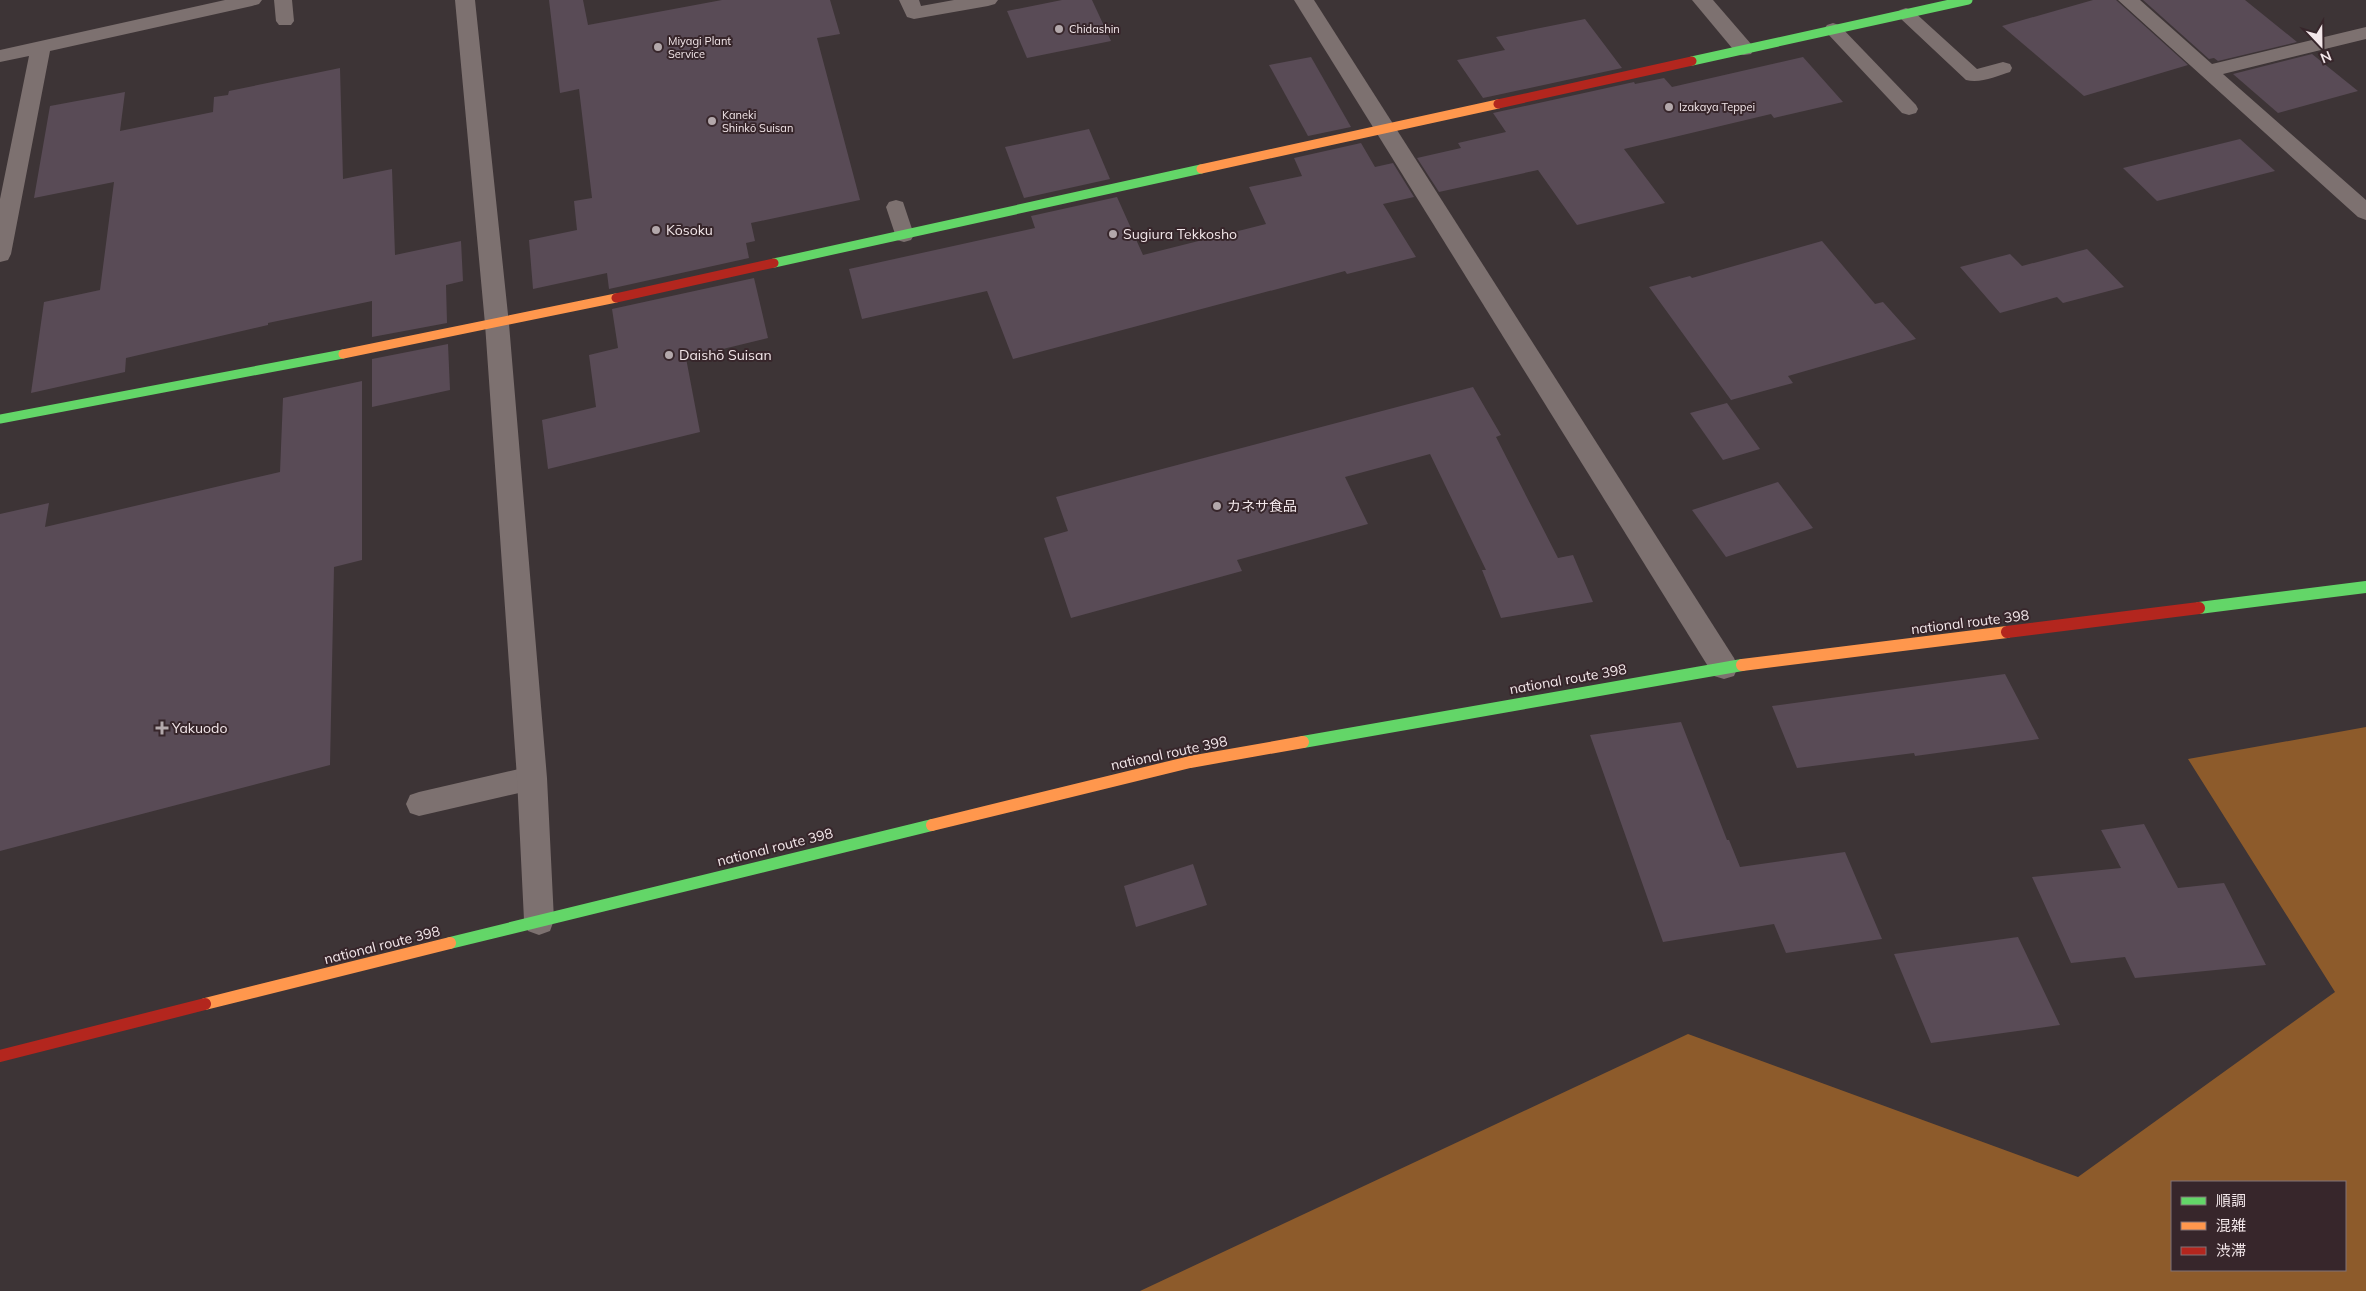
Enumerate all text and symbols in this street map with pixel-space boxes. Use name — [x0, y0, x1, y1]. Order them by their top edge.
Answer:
north arrow — [2296, 20, 2346, 70]
place label: Chidashin — [1069, 22, 1120, 36]
marker: Chidashin — [1053, 23, 1065, 35]
place label: Miyagi Plant Service — [668, 34, 731, 61]
marker: Miyagi Plant Service — [652, 41, 664, 53]
text: N — [2318, 47, 2334, 67]
place label: Izakaya Teppei — [1679, 100, 1755, 114]
marker: Izakaya Teppei — [1663, 101, 1675, 113]
place label: Kaneki Shinkō Suisan — [722, 108, 793, 135]
marker: Kaneki Shinkō Suisan — [706, 115, 718, 127]
place label: Kōsoku — [666, 221, 713, 239]
marker: Kōsoku — [650, 224, 662, 236]
place label: Sugiura Tekkosho — [1123, 225, 1237, 243]
marker: Sugiura Tekkosho — [1107, 228, 1119, 240]
place label: Daishō Suisan — [679, 346, 772, 364]
marker: Daishō Suisan — [663, 349, 675, 361]
place label: カネサ食品 — [1227, 497, 1297, 515]
marker: カネサ食品 — [1211, 500, 1223, 512]
street label: national route 398 — [1910, 606, 2030, 638]
street label: national route 398 — [1508, 660, 1628, 698]
place label: Yakuodo — [171, 719, 228, 737]
marker: Yakuodo — [156, 722, 168, 734]
street label: national route 398 — [1109, 732, 1229, 774]
street label: national route 398 — [715, 824, 835, 870]
street label: national route 398 — [322, 922, 442, 968]
legend — [2171, 1181, 2346, 1271]
text: 順調 — [2216, 1191, 2246, 1210]
text: 混雑 — [2216, 1216, 2246, 1235]
text: 渋滞 — [2216, 1241, 2246, 1260]

